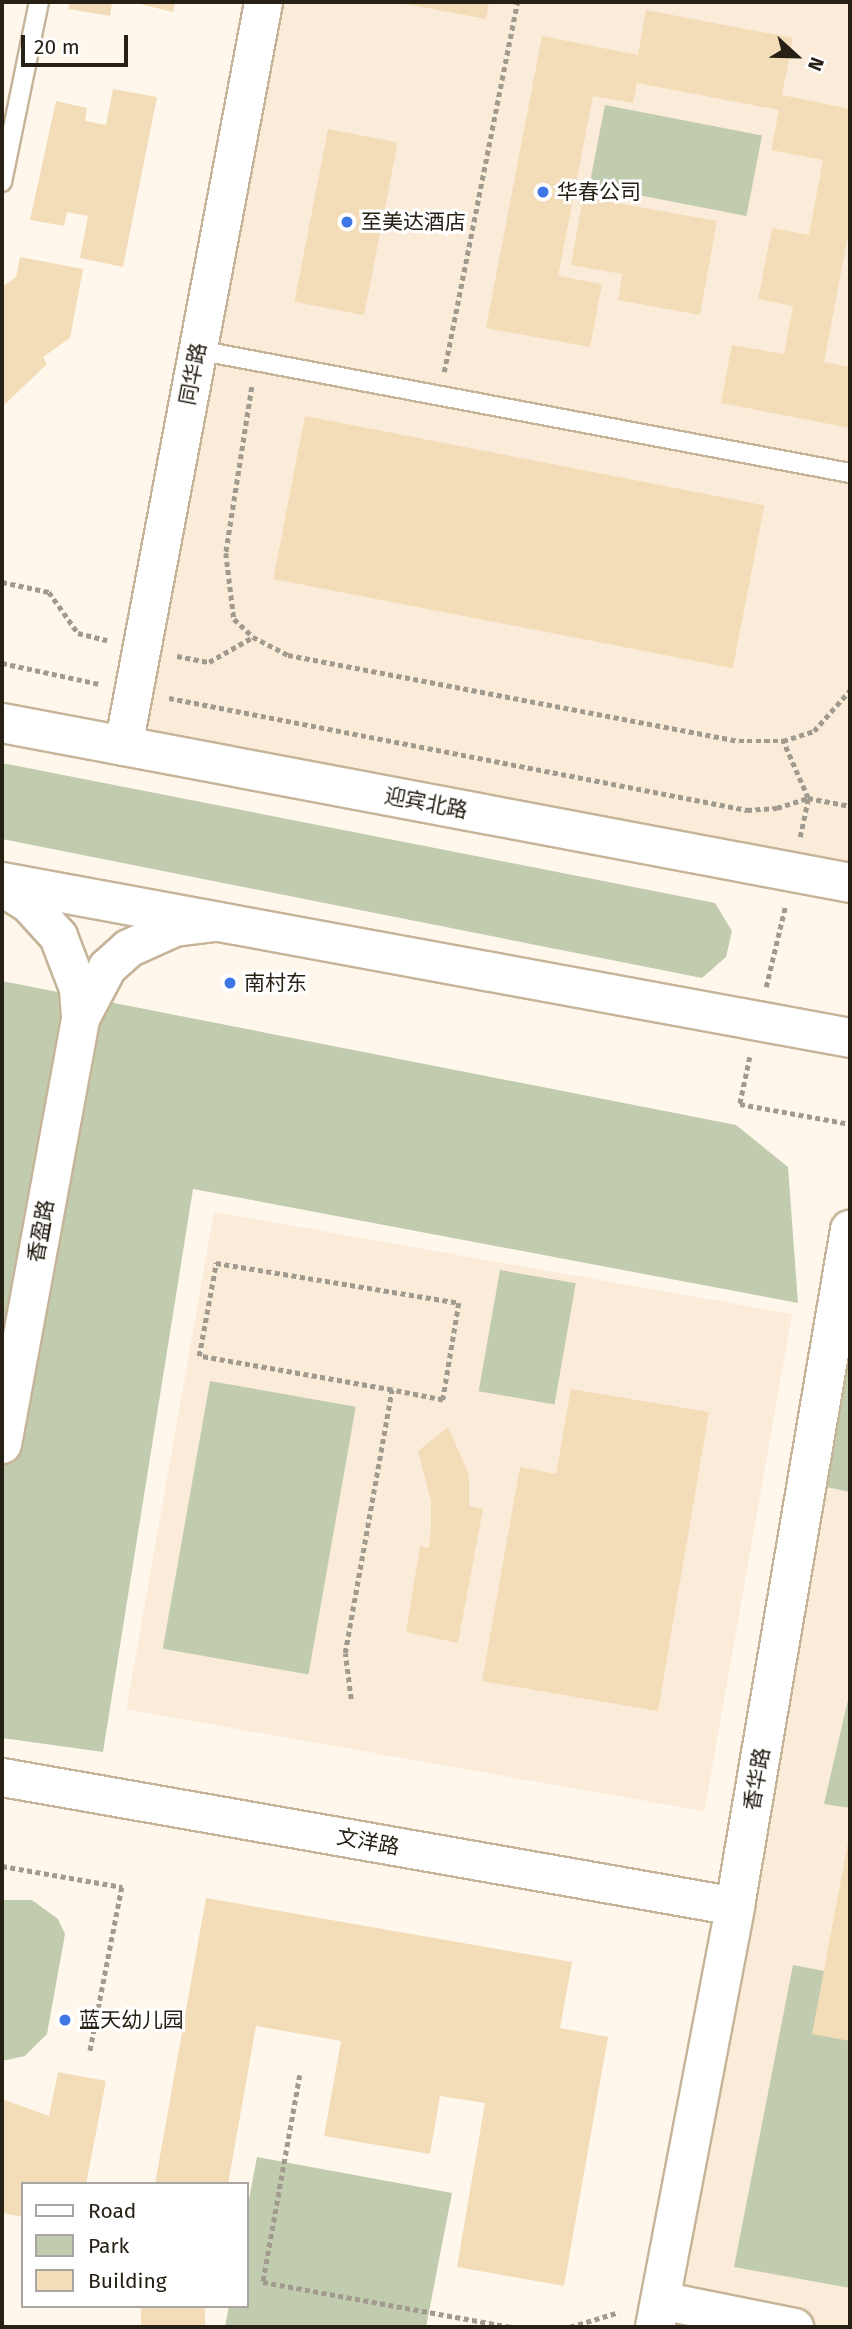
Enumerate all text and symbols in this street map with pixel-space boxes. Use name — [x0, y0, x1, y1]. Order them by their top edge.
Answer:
scale bar — [24, 21, 131, 65]
north arrow — [761, 21, 831, 91]
text: 20 m — [34, 34, 80, 60]
text: N — [803, 54, 829, 74]
place label: 华春公司 — [557, 179, 641, 205]
marker: 华春公司 — [535, 184, 551, 200]
place label: 至美达酒店 — [361, 209, 466, 235]
marker: 至美达酒店 — [339, 214, 355, 230]
street label: 同华路 — [175, 341, 211, 407]
street label: 迎宾北路 — [382, 783, 470, 823]
place label: 南村东 — [244, 970, 307, 996]
marker: 南村东 — [222, 975, 238, 991]
street label: 香盈路 — [23, 1198, 59, 1264]
street label: 香华路 — [739, 1746, 775, 1812]
street label: 文洋路 — [335, 1824, 401, 1860]
place label: 蓝天幼儿园 — [79, 2007, 184, 2033]
marker: 蓝天幼儿园 — [57, 2012, 73, 2028]
legend — [21, 2182, 248, 2308]
text: Road — [88, 2198, 136, 2224]
text: Park — [88, 2233, 129, 2259]
text: Building — [88, 2268, 167, 2294]

